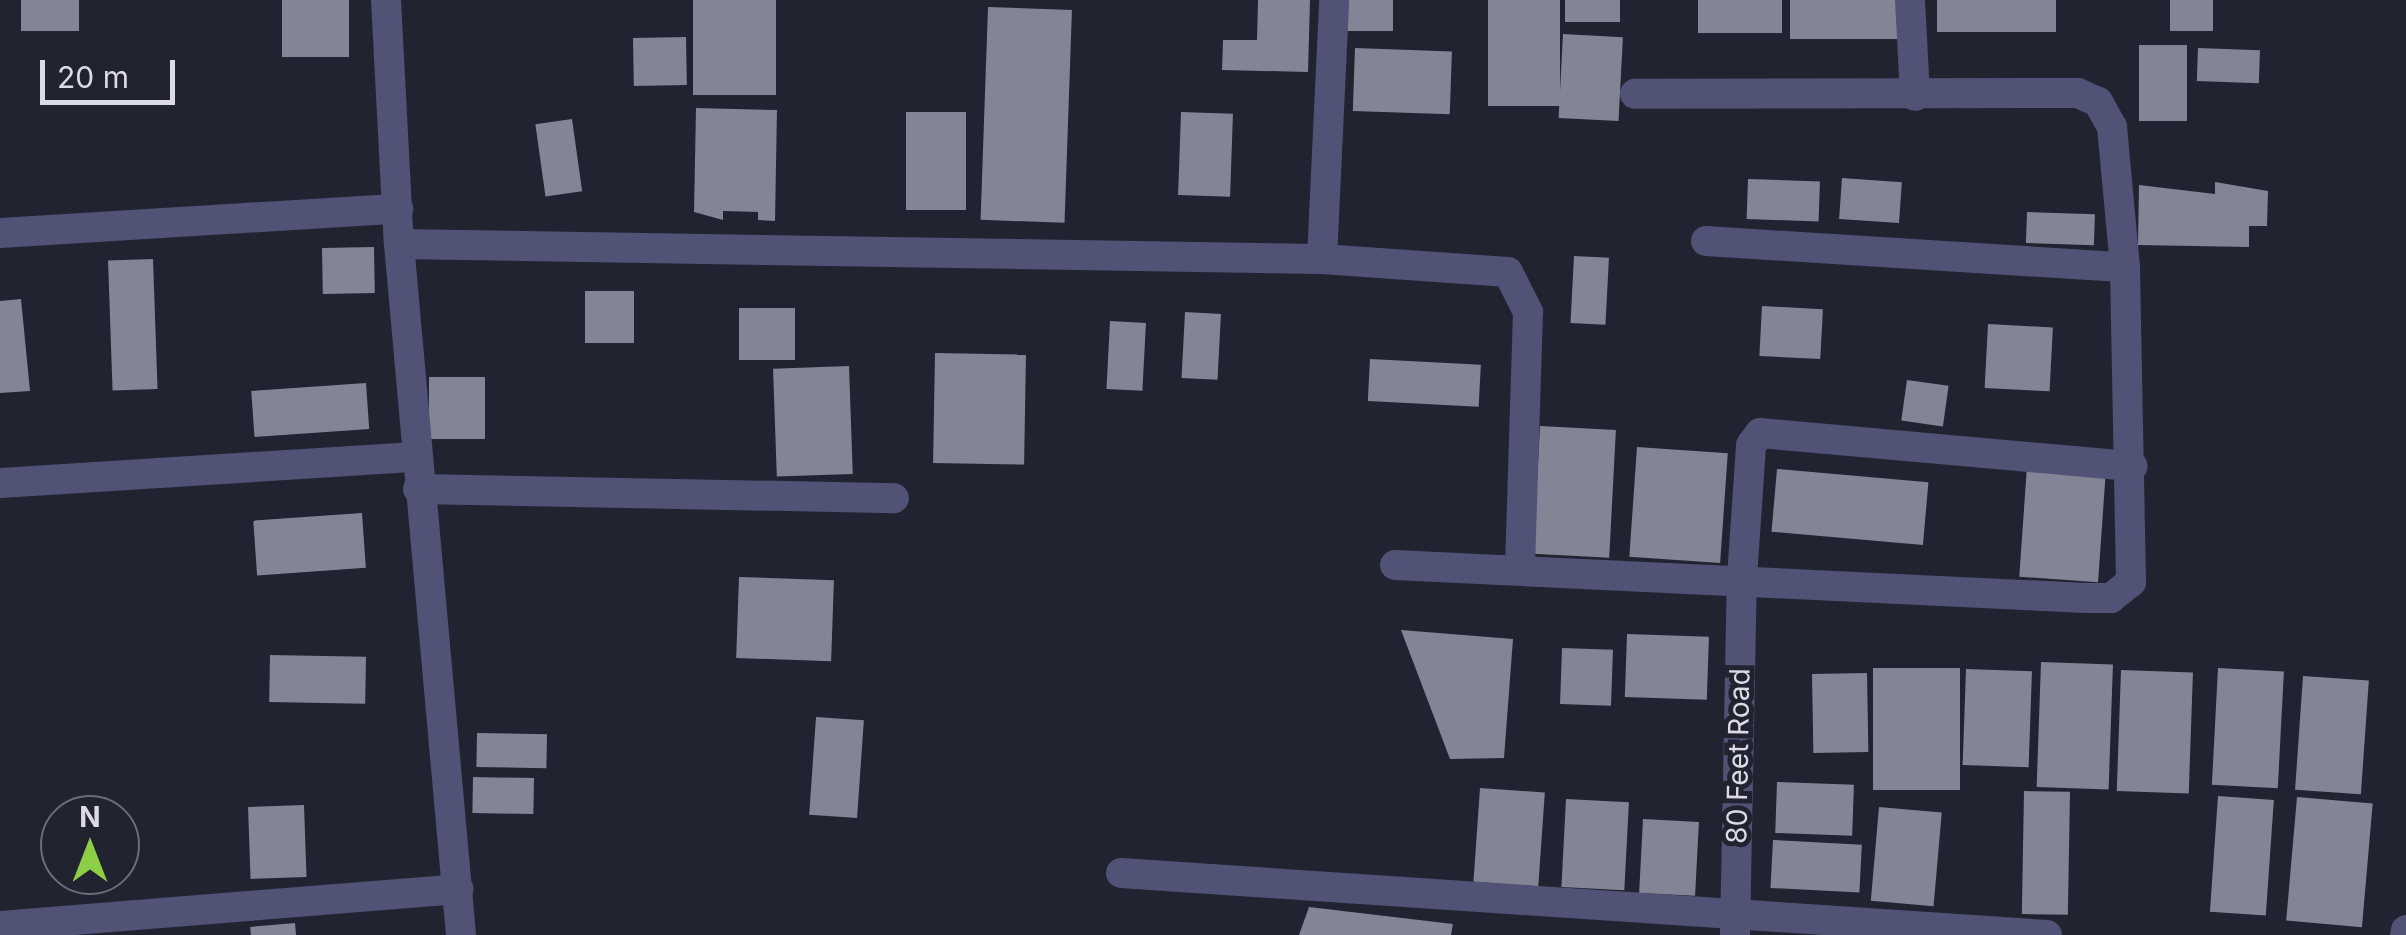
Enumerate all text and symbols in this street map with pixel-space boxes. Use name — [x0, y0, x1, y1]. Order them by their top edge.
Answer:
scale bar — [45, 40, 180, 102]
text: 20 m — [57, 59, 129, 95]
street label: 80 Feet Road — [1720, 668, 1756, 844]
north arrow — [40, 795, 140, 895]
text: N — [79, 800, 101, 834]

